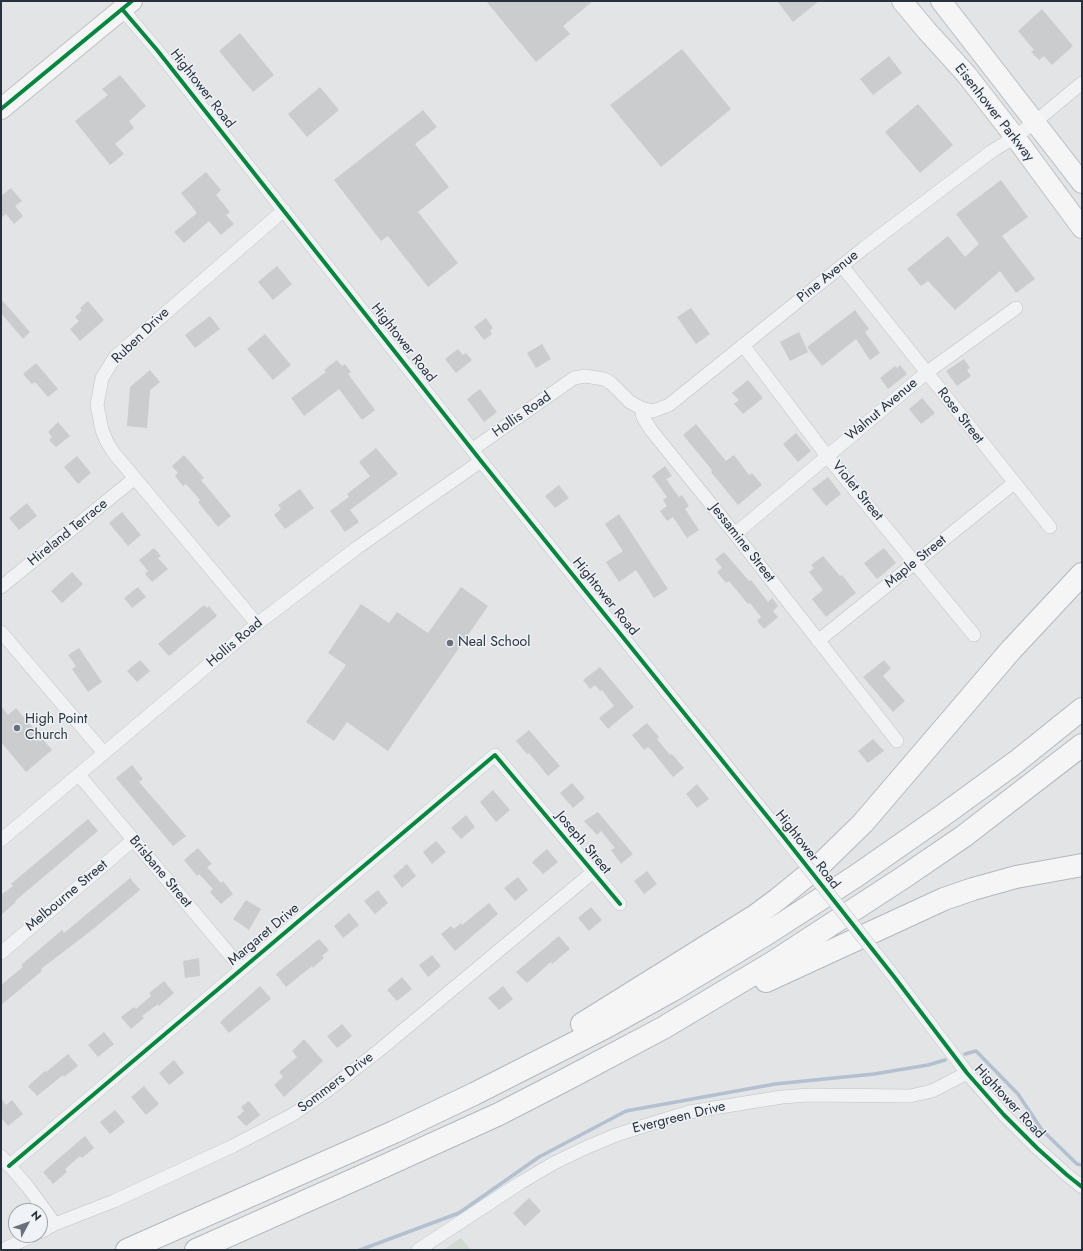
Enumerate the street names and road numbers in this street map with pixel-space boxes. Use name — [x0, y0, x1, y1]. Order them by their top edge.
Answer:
street label: Hightower Road — [166, 46, 238, 132]
street label: Eisenhower Parkway — [951, 61, 1037, 165]
street label: Pine Avenue — [794, 247, 862, 307]
street label: Hightower Road — [367, 300, 439, 386]
street label: Ruben Drive — [109, 305, 173, 367]
street label: Walnut Avenue — [843, 375, 921, 445]
street label: Rose Street — [933, 385, 987, 447]
street label: Hollis Road — [489, 389, 555, 441]
street label: Violet Street — [828, 458, 886, 524]
street label: Hireland Terrace — [25, 496, 111, 570]
street label: Jessamine Street — [706, 500, 778, 586]
street label: Maple Street — [882, 532, 950, 592]
street label: Hightower Road — [568, 555, 642, 639]
street label: Hollis Road — [204, 615, 266, 671]
street label: Hightower Road — [771, 807, 843, 893]
street label: Joseph Street — [552, 808, 614, 878]
street label: Brisbane Street — [125, 833, 195, 911]
street label: Melbourne Street — [23, 857, 111, 935]
street label: Margaret Drive — [225, 900, 303, 970]
street label: Sommers Drive — [295, 1049, 377, 1117]
street label: Hightower Road — [970, 1061, 1048, 1143]
street label: Evergreen Drive — [631, 1098, 727, 1138]

